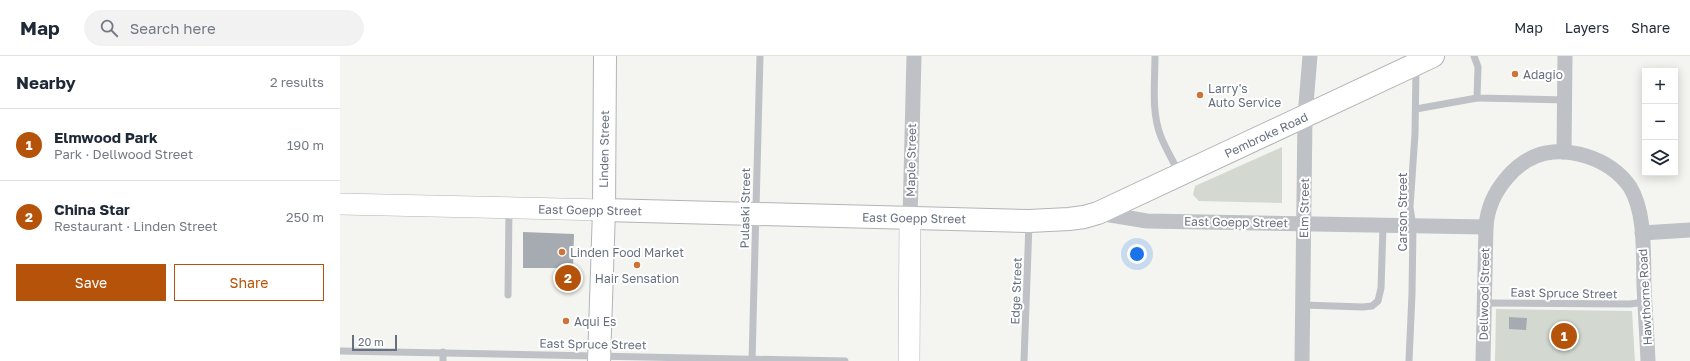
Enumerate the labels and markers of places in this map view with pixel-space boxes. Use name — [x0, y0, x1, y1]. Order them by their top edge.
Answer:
place label: Adagio — [1523, 67, 1563, 82]
marker: Adagio — [1510, 69, 1520, 79]
place label: Larry's Auto Service — [1208, 81, 1281, 110]
marker: Larry's Auto Service — [1195, 90, 1205, 100]
place label: Linden Food Market — [570, 245, 684, 260]
marker: Linden Food Market — [557, 247, 567, 257]
marker: Hair Sensation — [632, 260, 642, 270]
pin: 2 — [555, 263, 581, 293]
place label: Hair Sensation — [595, 271, 679, 286]
place label: Aqui Es — [574, 314, 616, 329]
marker: Aqui Es — [561, 316, 571, 326]
pin: 1 — [1551, 321, 1577, 351]

